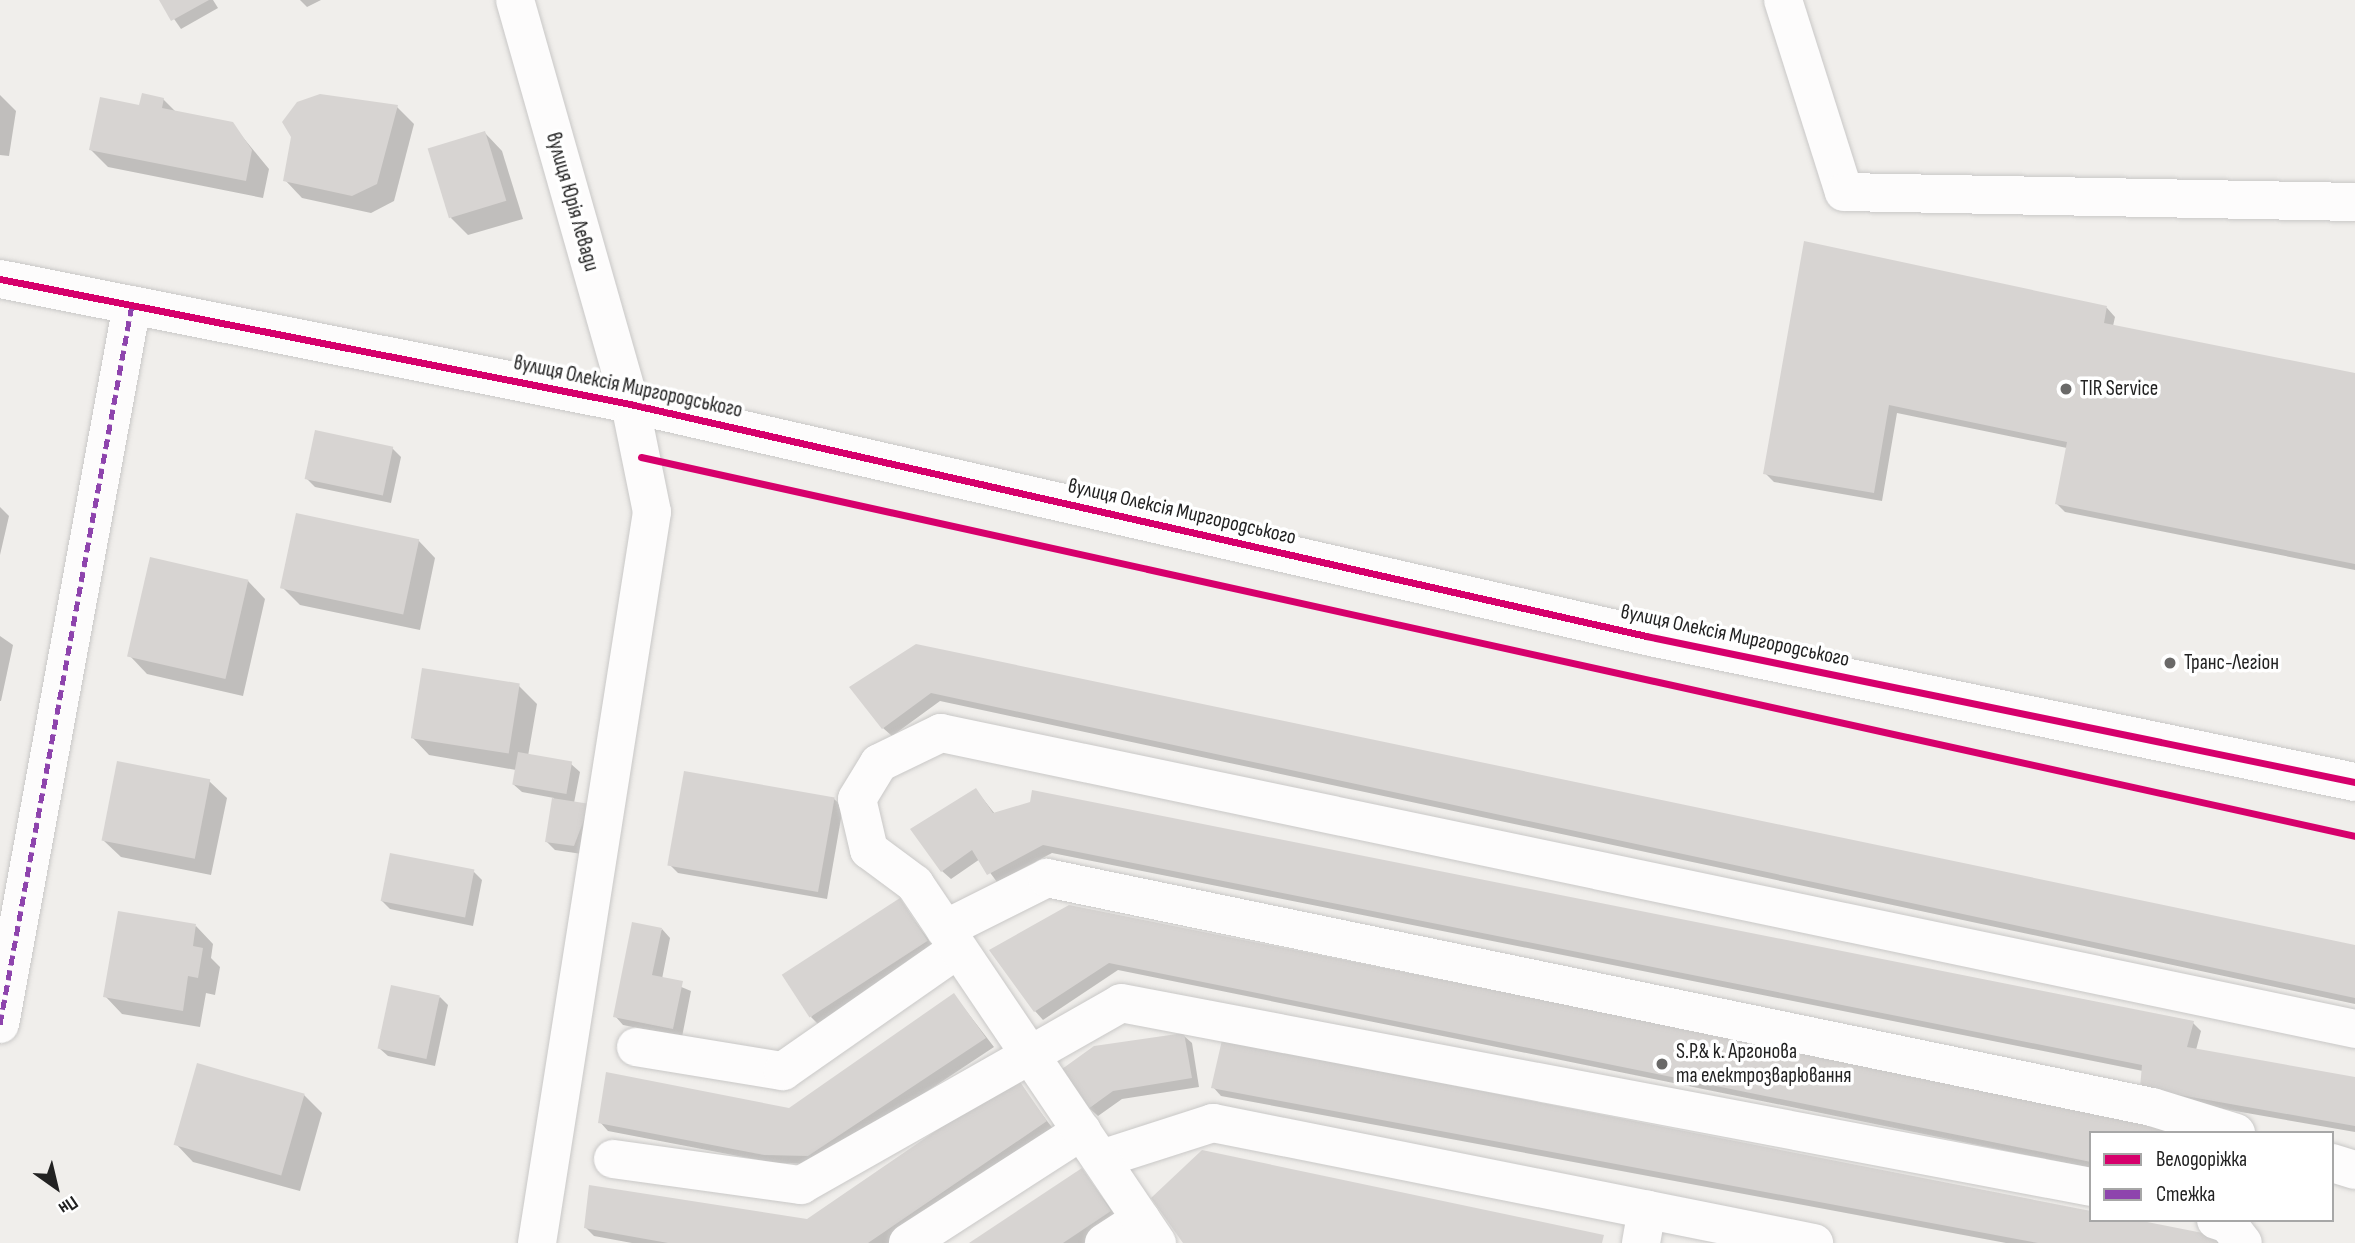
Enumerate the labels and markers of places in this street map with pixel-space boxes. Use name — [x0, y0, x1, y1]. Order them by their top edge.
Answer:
place label: TIR Service — [2080, 376, 2158, 402]
marker: TIR Service — [2058, 381, 2074, 397]
place label: Транс-Легіон — [2184, 650, 2279, 676]
marker: Транс-Легіон — [2162, 655, 2178, 671]
place label: S.P.& k. Аргонова та електрозварювання — [1676, 1039, 1851, 1089]
marker: S.P.& k. Аргонова та електрозварювання — [1654, 1056, 1670, 1072]

